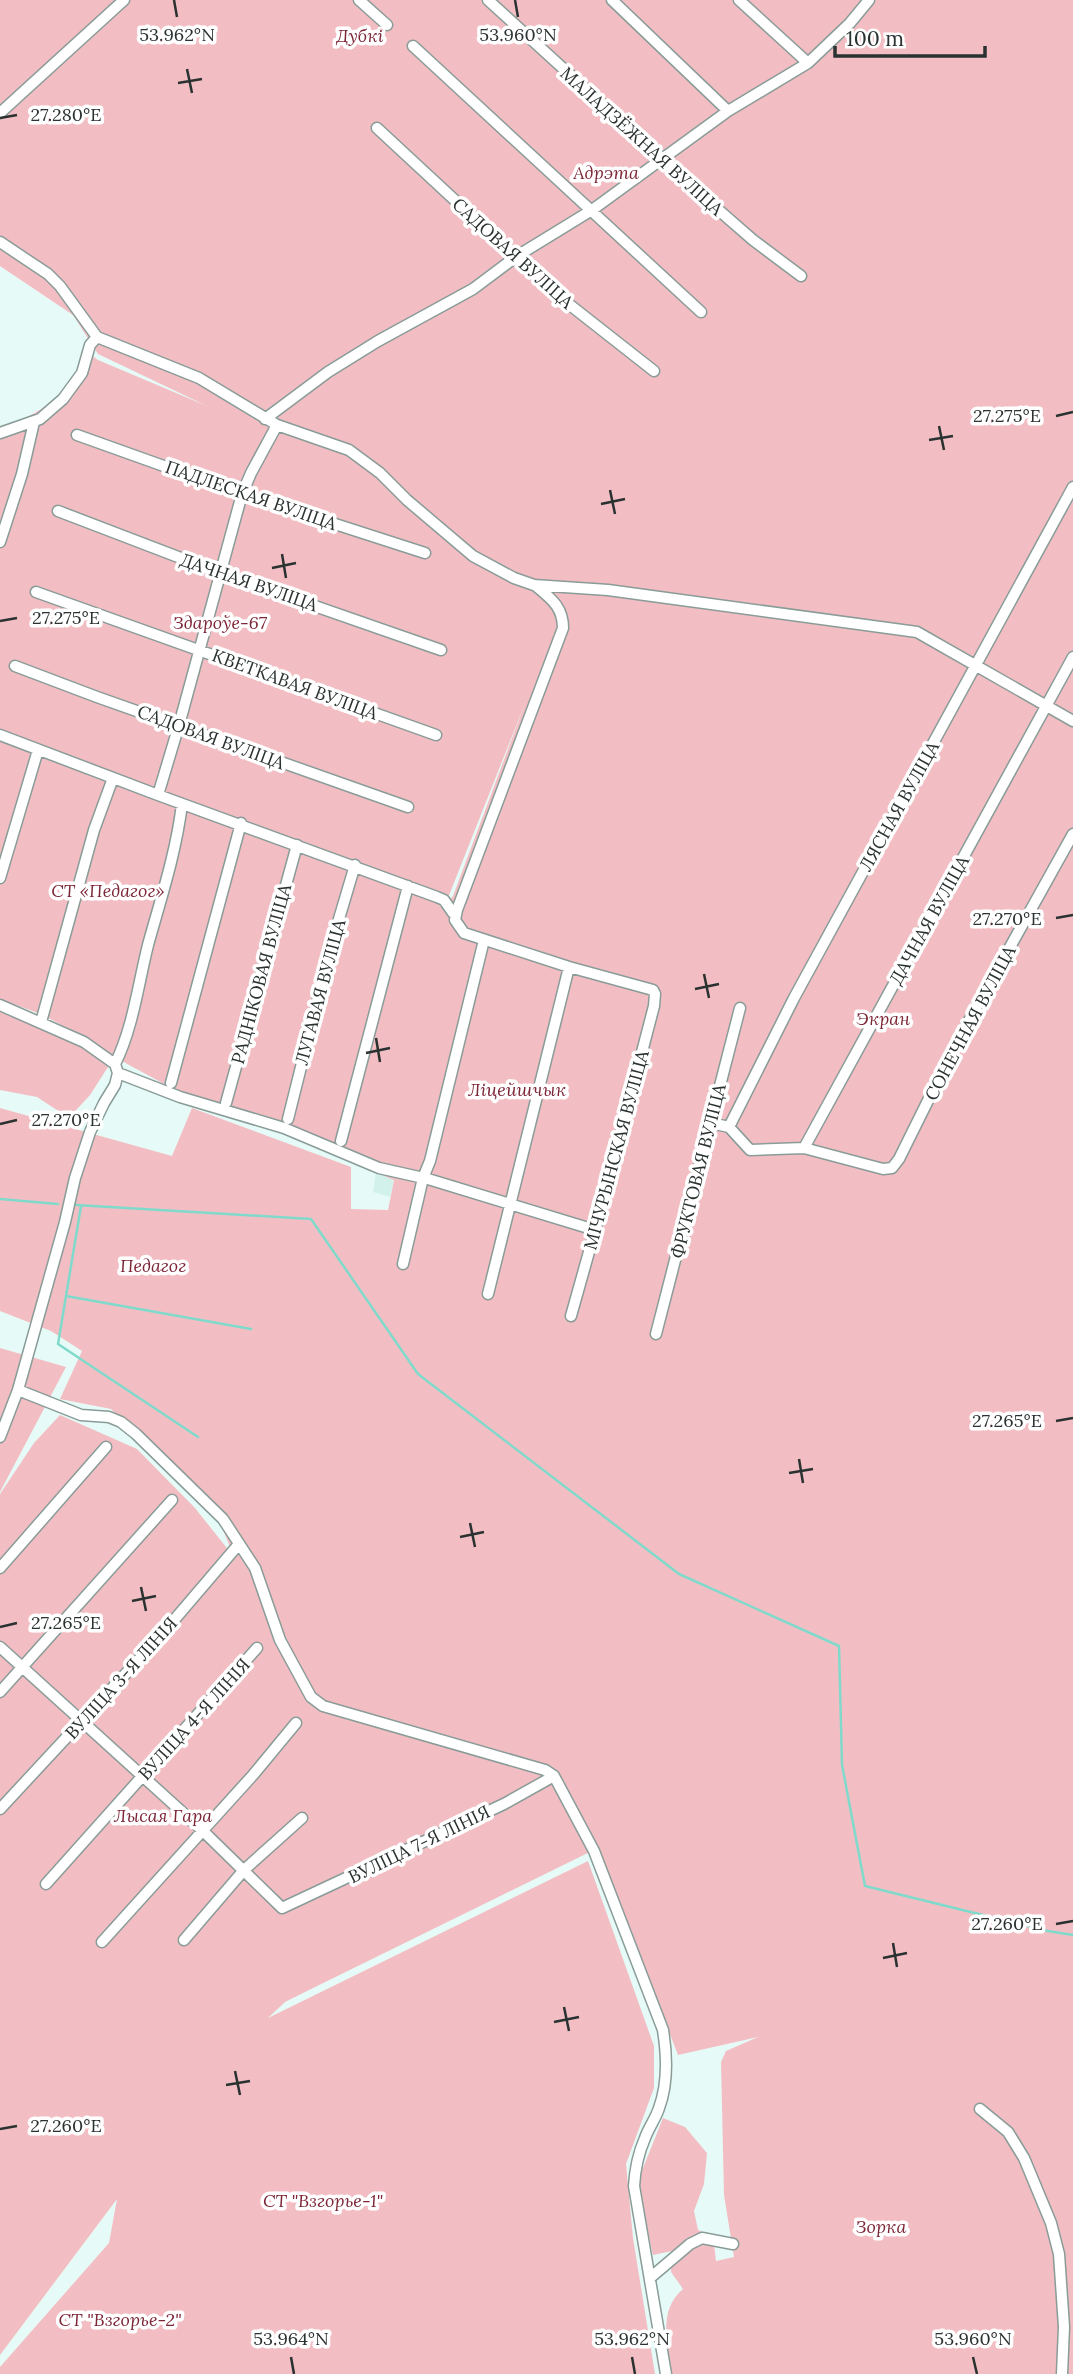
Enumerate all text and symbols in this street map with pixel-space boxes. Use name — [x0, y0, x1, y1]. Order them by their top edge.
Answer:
scale bar — [835, 14, 986, 58]
text: 53.962°N — [139, 23, 215, 46]
text: 53.960°N — [479, 23, 557, 46]
park label: Дубкі — [336, 24, 384, 47]
text: 100 m — [846, 25, 904, 52]
street label: МАЛАДЗЁЖНАЯ ВУЛІЦА — [556, 62, 729, 221]
text: 27.280°E — [30, 103, 102, 126]
park label: Адрэта — [572, 161, 639, 184]
street label: САДОВАЯ ВУЛІЦА — [448, 193, 579, 314]
text: 27.275°E — [973, 404, 1041, 427]
street label: ПАДЛЕСКАЯ ВУЛІЦА — [162, 455, 340, 535]
street label: ДАЧНАЯ ВУЛІЦА — [177, 548, 322, 617]
text: 27.275°E — [32, 606, 100, 629]
park label: Здароўе-67 — [173, 611, 268, 634]
street label: КВЕТКАВАЯ ВУЛІЦА — [209, 643, 382, 725]
street label: САДОВАЯ ВУЛІЦА — [134, 700, 289, 775]
street label: ЛЯСНАЯ ВУЛІЦА — [854, 736, 945, 875]
street label: ДАЧНАЯ ВУЛІЦА — [884, 851, 974, 989]
park label: СТ «Педагог» — [51, 879, 165, 902]
street label: РАДНІКОВАЯ ВУЛІЦА — [226, 881, 296, 1067]
text: 27.270°E — [972, 907, 1042, 930]
street label: ЛУГАВАЯ ВУЛІЦА — [290, 916, 351, 1067]
street label: СОНЕЧНАЯ ВУЛІЦА — [919, 941, 1021, 1104]
park label: Экран — [856, 1007, 910, 1030]
street label: МІЧУРЫНСКАЯ ВУЛІЦА — [578, 1047, 654, 1252]
park label: Ліцейшчык — [468, 1078, 566, 1101]
street label: ФРУКТОВАЯ ВУЛІЦА — [665, 1081, 731, 1261]
text: 27.270°E — [31, 1108, 101, 1131]
park label: Педагог — [120, 1254, 186, 1277]
text: 27.265°E — [972, 1409, 1042, 1432]
text: 27.265°E — [31, 1611, 101, 1634]
street label: ВУЛІЦА 3-Я ЛІНІЯ — [60, 1612, 182, 1744]
street label: ВУЛІЦА 4-Я ЛІНІЯ — [133, 1653, 255, 1785]
street label: ВУЛІЦА 7-Я ЛІНІЯ — [344, 1800, 494, 1888]
park label: Лысая Гара — [114, 1804, 212, 1827]
text: 27.260°E — [971, 1912, 1043, 1935]
text: 27.260°E — [30, 2114, 102, 2137]
park label: СТ "Взгорье-1" — [263, 2189, 383, 2212]
park label: Зорка — [856, 2215, 906, 2238]
park label: СТ "Взгорье-2" — [59, 2308, 181, 2331]
text: 53.964°N — [253, 2327, 329, 2350]
text: 53.962°N — [594, 2327, 670, 2350]
text: 53.960°N — [934, 2327, 1012, 2350]

